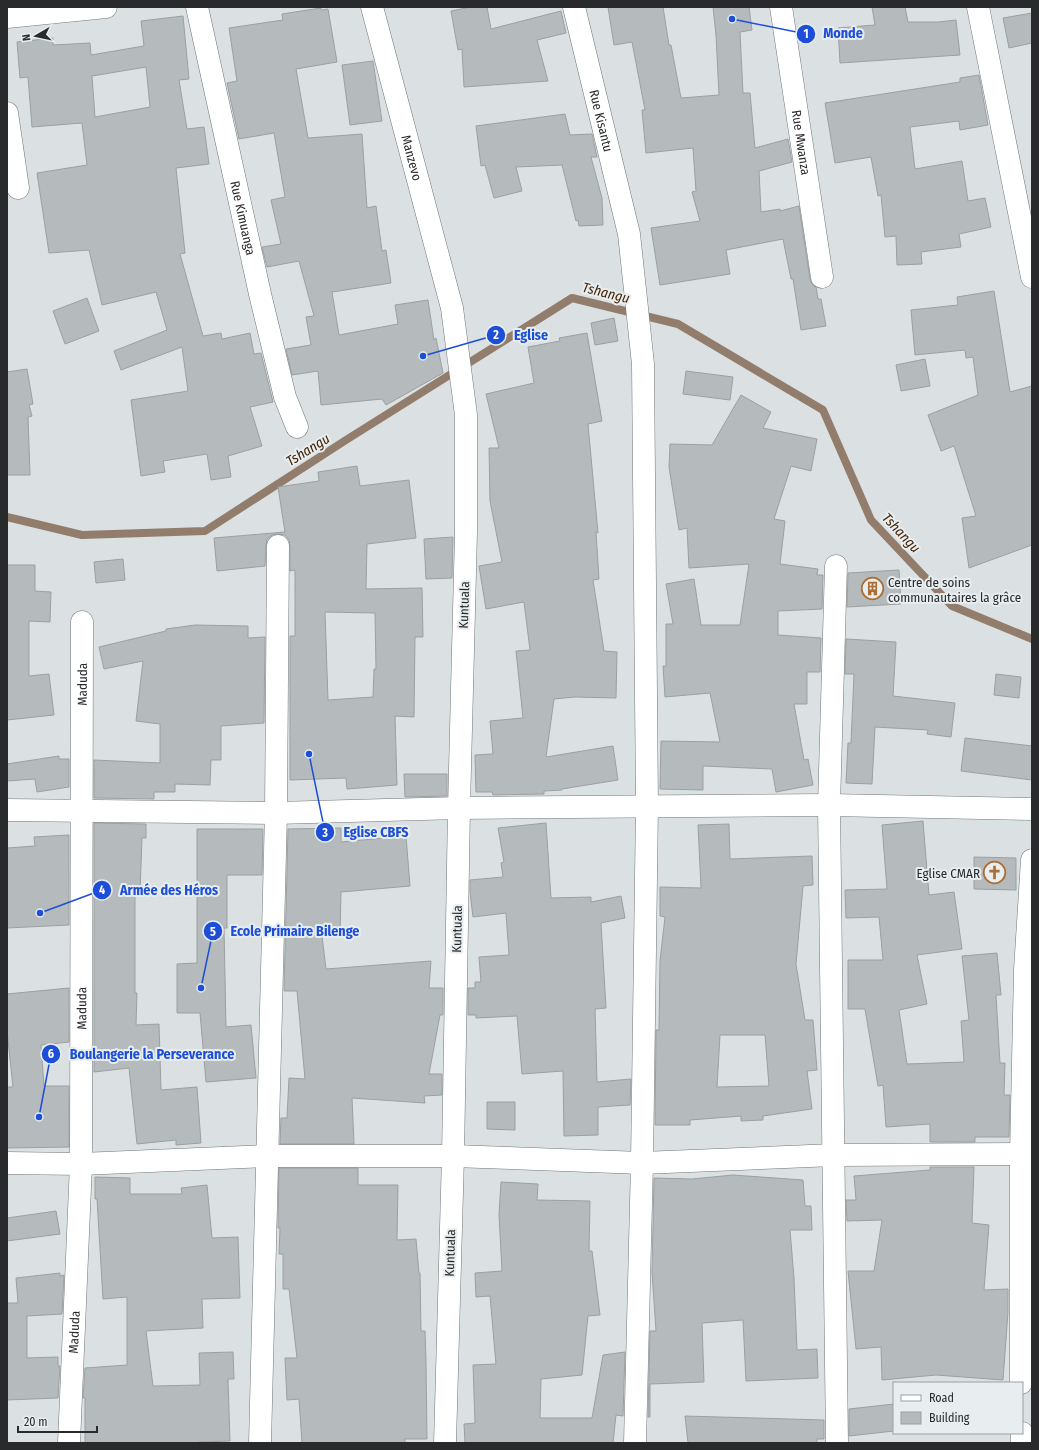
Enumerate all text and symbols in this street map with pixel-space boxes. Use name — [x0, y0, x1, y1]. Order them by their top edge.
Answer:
north arrow — [16, 16, 56, 56]
callout: Monde — [796, 21, 871, 47]
text: Monde — [823, 25, 863, 42]
text: 1 — [803, 27, 809, 41]
text: N — [20, 33, 34, 42]
street label: Rue Kisantu — [587, 88, 616, 153]
street label: Rue Mwanza — [789, 109, 814, 176]
street label: Manzevo — [399, 133, 425, 182]
street label: Rue Kimuanga — [228, 179, 259, 257]
water label: Tshangu — [581, 279, 631, 307]
callout: Eglise — [486, 322, 556, 348]
text: Eglise — [514, 327, 548, 344]
text: 2 — [492, 328, 499, 342]
water label: Tshangu — [283, 430, 333, 470]
water label: Tshangu — [878, 510, 924, 556]
place label: Centre de soins communautaires la grâce — [888, 575, 1021, 605]
building icon: Centre de soins communautaires la grâce — [859, 576, 885, 602]
street label: Kuntuala — [456, 581, 472, 629]
street label: Maduda — [74, 663, 89, 706]
callout: Eglise CBFS — [315, 819, 417, 845]
text: Eglise CBFS — [343, 824, 409, 841]
text: 3 — [321, 826, 328, 840]
church icon: Eglise CMAR — [982, 860, 1008, 886]
place label: Eglise CMAR — [917, 866, 980, 881]
callout: Armée des Héros — [92, 877, 226, 903]
text: Armée des Héros — [119, 882, 218, 899]
text: 4 — [99, 883, 105, 897]
street label: Kuntuala — [449, 905, 465, 953]
callout: Ecole Primaire Bilenge — [203, 918, 368, 944]
text: Ecole Primaire Bilenge — [231, 923, 359, 940]
text: 5 — [210, 925, 216, 939]
street label: Maduda — [74, 987, 89, 1030]
callout: Boulangerie la Perseverance — [41, 1041, 242, 1067]
text: Boulangerie la Perseverance — [70, 1046, 234, 1063]
text: 6 — [48, 1047, 54, 1061]
street label: Kuntuala — [442, 1229, 458, 1277]
street label: Maduda — [65, 1310, 82, 1354]
legend — [893, 1382, 1023, 1434]
text: Road — [929, 1391, 954, 1405]
scale bar — [18, 1408, 97, 1434]
text: Building — [929, 1411, 970, 1425]
text: 20 m — [24, 1415, 48, 1429]

